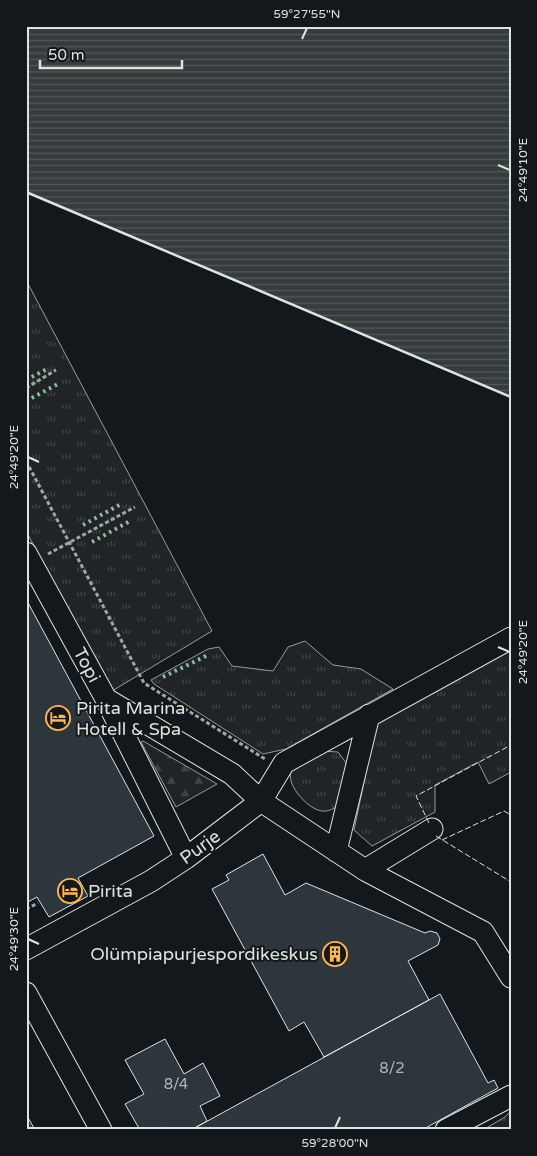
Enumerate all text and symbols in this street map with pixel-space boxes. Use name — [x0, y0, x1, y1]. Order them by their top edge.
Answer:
text: 59°27'55"N — [274, 7, 341, 21]
scale bar — [40, 38, 182, 70]
text: 50 m — [48, 46, 85, 64]
text: 24°49'10"E — [516, 137, 530, 202]
text: 24°49'20"E — [7, 424, 21, 489]
text: 24°49'20"E — [516, 619, 530, 684]
street label: Topi — [69, 644, 105, 686]
place label: Pirita Marina Hotell & Spa — [76, 697, 185, 740]
hotel icon: Pirita Marina Hotell & Spa — [45, 705, 71, 731]
street label: Purje — [175, 825, 225, 869]
hotel icon: Pirita — [57, 878, 83, 904]
place label: Pirita — [88, 880, 133, 902]
text: 24°49'30"E — [7, 906, 21, 971]
building icon: Olümpiapurjespordikeskus — [322, 941, 348, 967]
place label: Olümpiapurjespordikeskus — [90, 943, 318, 965]
house number: 8/2 — [379, 1059, 405, 1077]
house number: 8/4 — [164, 1075, 188, 1093]
text: 59°28'00"N — [302, 1136, 369, 1150]

